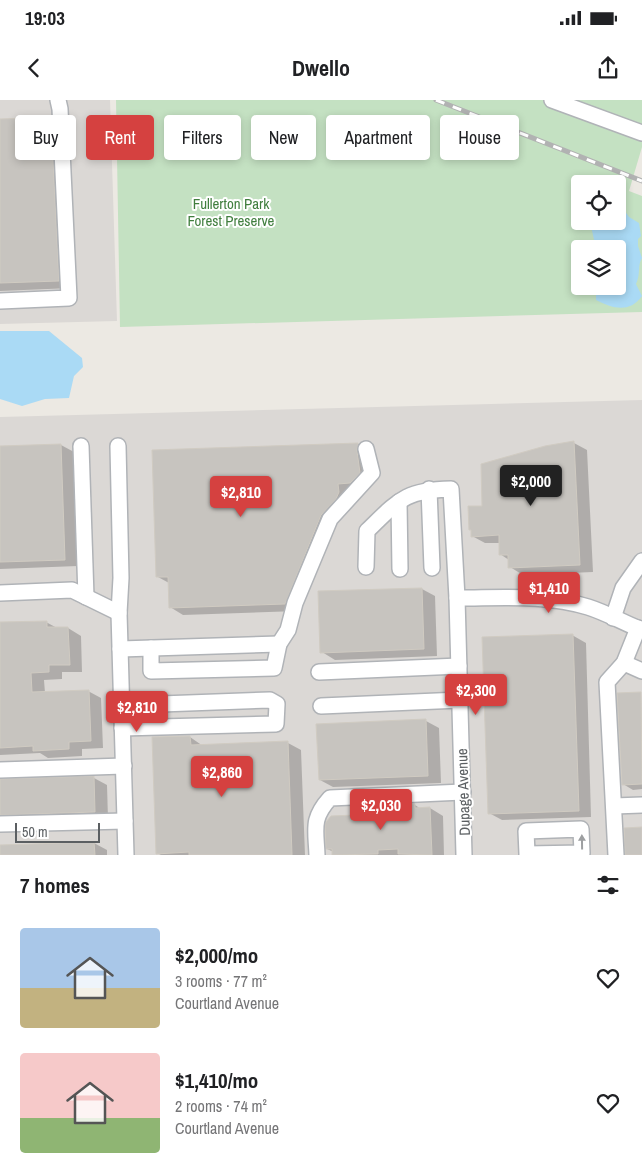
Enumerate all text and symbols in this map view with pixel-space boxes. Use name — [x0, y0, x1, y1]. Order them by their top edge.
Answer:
text: 19:03 — [25, 5, 65, 31]
text: Dwello — [292, 53, 350, 83]
icon: back — [20, 54, 48, 82]
icon: share — [594, 54, 622, 82]
chip: Buy — [15, 115, 76, 160]
chip: Rent — [86, 115, 154, 160]
chip: Filters — [164, 115, 241, 160]
chip: New — [251, 115, 316, 160]
chip: Apartment — [326, 115, 430, 160]
chip: House — [440, 115, 519, 160]
map controls — [571, 175, 626, 295]
button: locate — [571, 175, 626, 230]
park label: Fullerton Park Forest Preserve — [188, 193, 275, 231]
button: layers — [571, 240, 626, 295]
pin: $2,000 — [490, 464, 572, 507]
text: $2,000 — [511, 470, 551, 492]
pin: $2,810 — [200, 476, 282, 518]
text: $2,810 — [221, 481, 261, 503]
pin: $1,410 — [508, 572, 590, 614]
text: $1,410 — [529, 577, 569, 599]
pin: $2,300 — [435, 674, 517, 716]
text: $2,300 — [456, 679, 496, 701]
pin: $2,810 — [96, 690, 178, 733]
text: $2,810 — [117, 696, 157, 718]
street label: Dupage Avenue — [451, 748, 475, 836]
pin: $2,860 — [181, 756, 263, 798]
text: $2,860 — [202, 761, 242, 783]
pin: $2,030 — [340, 788, 422, 831]
text: $2,030 — [361, 794, 401, 816]
scale bar — [15, 820, 100, 843]
text: 50 m — [22, 823, 48, 841]
one-way arrow — [578, 834, 586, 850]
text: 7 homes — [20, 871, 90, 900]
icon: filters — [594, 871, 622, 899]
text: $2,000/mo — [175, 941, 258, 970]
icon: home — [60, 948, 120, 1008]
icon: heart — [594, 964, 622, 992]
text: 3 rooms · 77 m² — [175, 970, 267, 992]
text: Courtland Avenue — [175, 992, 279, 1014]
text: $1,410/mo — [175, 1066, 258, 1095]
icon: home — [60, 1073, 120, 1133]
icon: heart — [594, 1089, 622, 1117]
text: 2 rooms · 74 m² — [175, 1095, 267, 1117]
text: Courtland Avenue — [175, 1117, 279, 1139]

